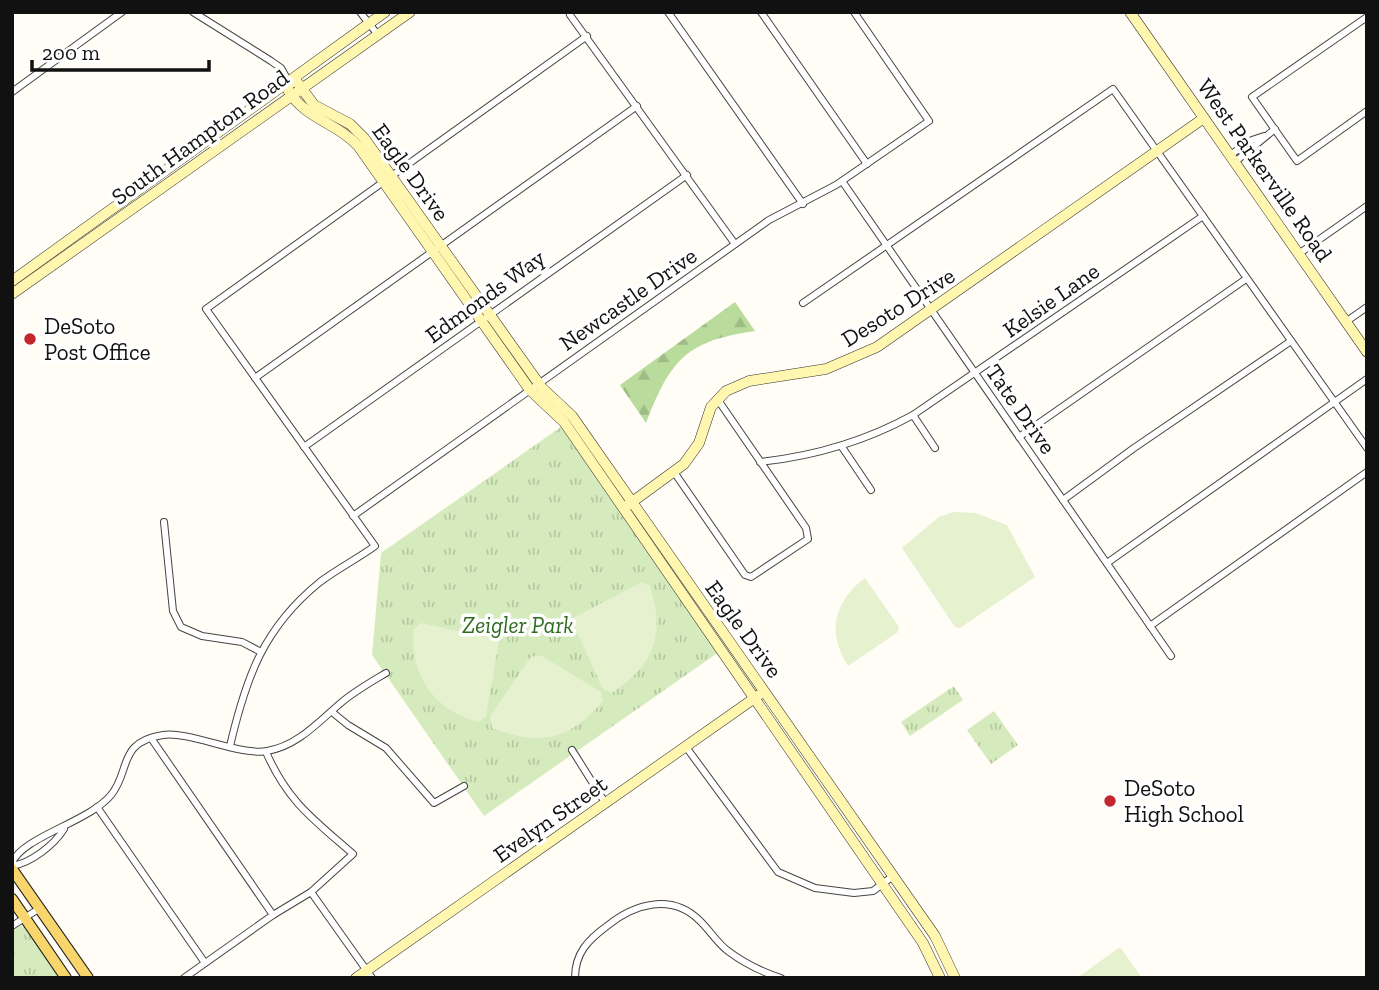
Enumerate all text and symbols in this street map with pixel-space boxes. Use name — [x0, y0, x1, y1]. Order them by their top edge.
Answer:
scale bar — [32, 28, 208, 72]
text: 200 m — [42, 40, 100, 65]
street label: South Hampton Road — [106, 63, 294, 211]
street label: West Parkerville Road — [1191, 73, 1339, 267]
street label: Eagle Drive — [366, 118, 456, 226]
street label: Newcastle Drive — [554, 241, 702, 357]
street label: Edmonds Way — [420, 243, 550, 349]
street label: Kelsie Lane — [997, 257, 1105, 343]
street label: Desoto Drive — [836, 261, 960, 353]
place label: DeSoto Post Office — [44, 312, 150, 366]
marker: DeSoto Post Office — [22, 331, 38, 347]
street label: Tate Drive — [980, 359, 1062, 459]
street label: Eagle Drive — [699, 575, 789, 683]
park label: Zeigler Park — [462, 611, 574, 639]
street label: Evelyn Street — [488, 769, 613, 868]
place label: DeSoto High School — [1124, 774, 1244, 828]
marker: DeSoto High School — [1102, 793, 1118, 809]

